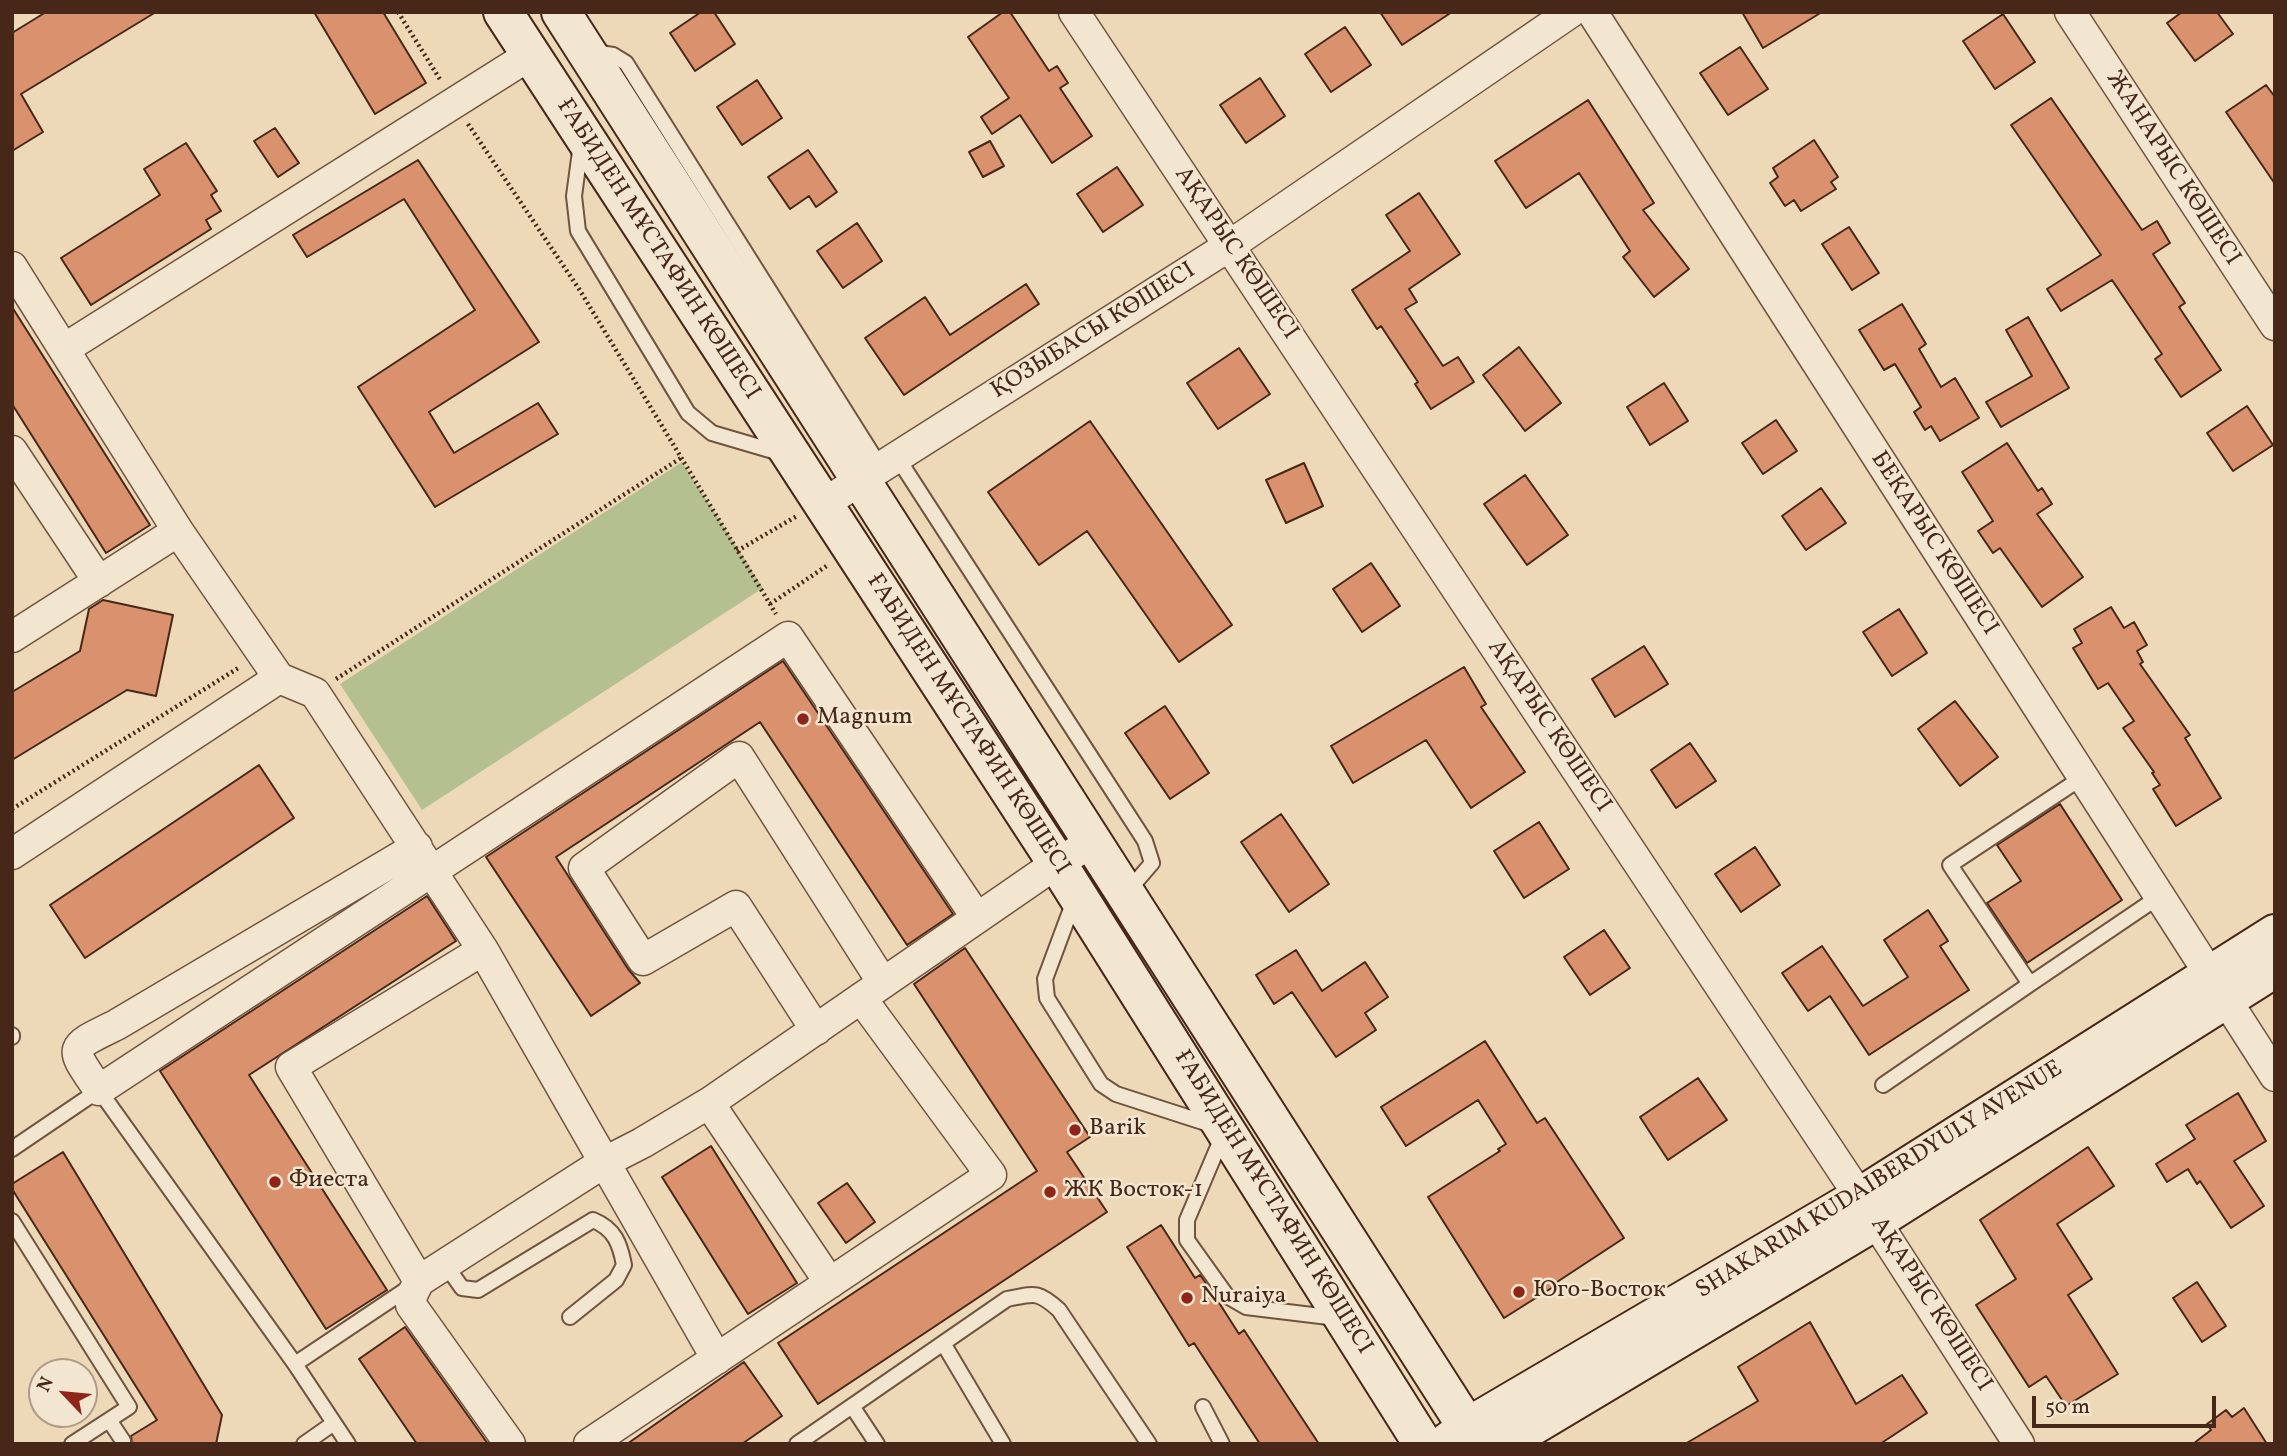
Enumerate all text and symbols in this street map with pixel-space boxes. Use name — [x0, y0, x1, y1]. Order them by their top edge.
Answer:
street label: ЖАНАРЫС КӨШЕСІ — [2098, 66, 2246, 272]
street label: ҒАБИДЕН МҰСТАФИН КӨШЕСІ — [549, 94, 765, 406]
street label: АҚАРЫС КӨШЕСІ — [1167, 162, 1303, 346]
street label: ҚОЗЫБАСЫ КӨШЕСІ — [987, 257, 1201, 407]
street label: БЕКАРЫС КӨШЕСІ — [1863, 447, 2003, 641]
street label: ҒАБИДЕН МҰСТАФИН КӨШЕСІ — [859, 569, 1075, 881]
street label: АҚАРЫС КӨШЕСІ — [1480, 635, 1616, 819]
place label: Magnum — [817, 705, 913, 733]
marker: Magnum — [795, 711, 811, 727]
street label: ҒАБИДЕН МҰСТАФИН КӨШЕСІ — [1166, 1046, 1378, 1360]
street label: SHAKARIM KUDAIBERDYULY AVENUE — [1692, 1056, 2068, 1306]
place label: Barik — [1089, 1116, 1146, 1144]
marker: Barik — [1067, 1122, 1083, 1138]
place label: Фиеста — [289, 1168, 369, 1196]
marker: Фиеста — [267, 1174, 283, 1190]
place label: ЖК Восток-1 — [1064, 1178, 1203, 1206]
marker: ЖК Восток-1 — [1042, 1184, 1058, 1200]
street label: АҚАРЫС КӨШЕСІ — [1863, 1213, 1997, 1397]
place label: Юго-Восток — [1533, 1278, 1666, 1306]
place label: Nuraiya — [1201, 1284, 1287, 1312]
marker: Юго-Восток — [1511, 1284, 1527, 1300]
marker: Nuraiya — [1179, 1290, 1195, 1306]
north arrow — [28, 1358, 98, 1428]
text: N — [31, 1373, 61, 1397]
scale bar — [2035, 1382, 2219, 1426]
text: 50 m — [2045, 1393, 2090, 1422]

